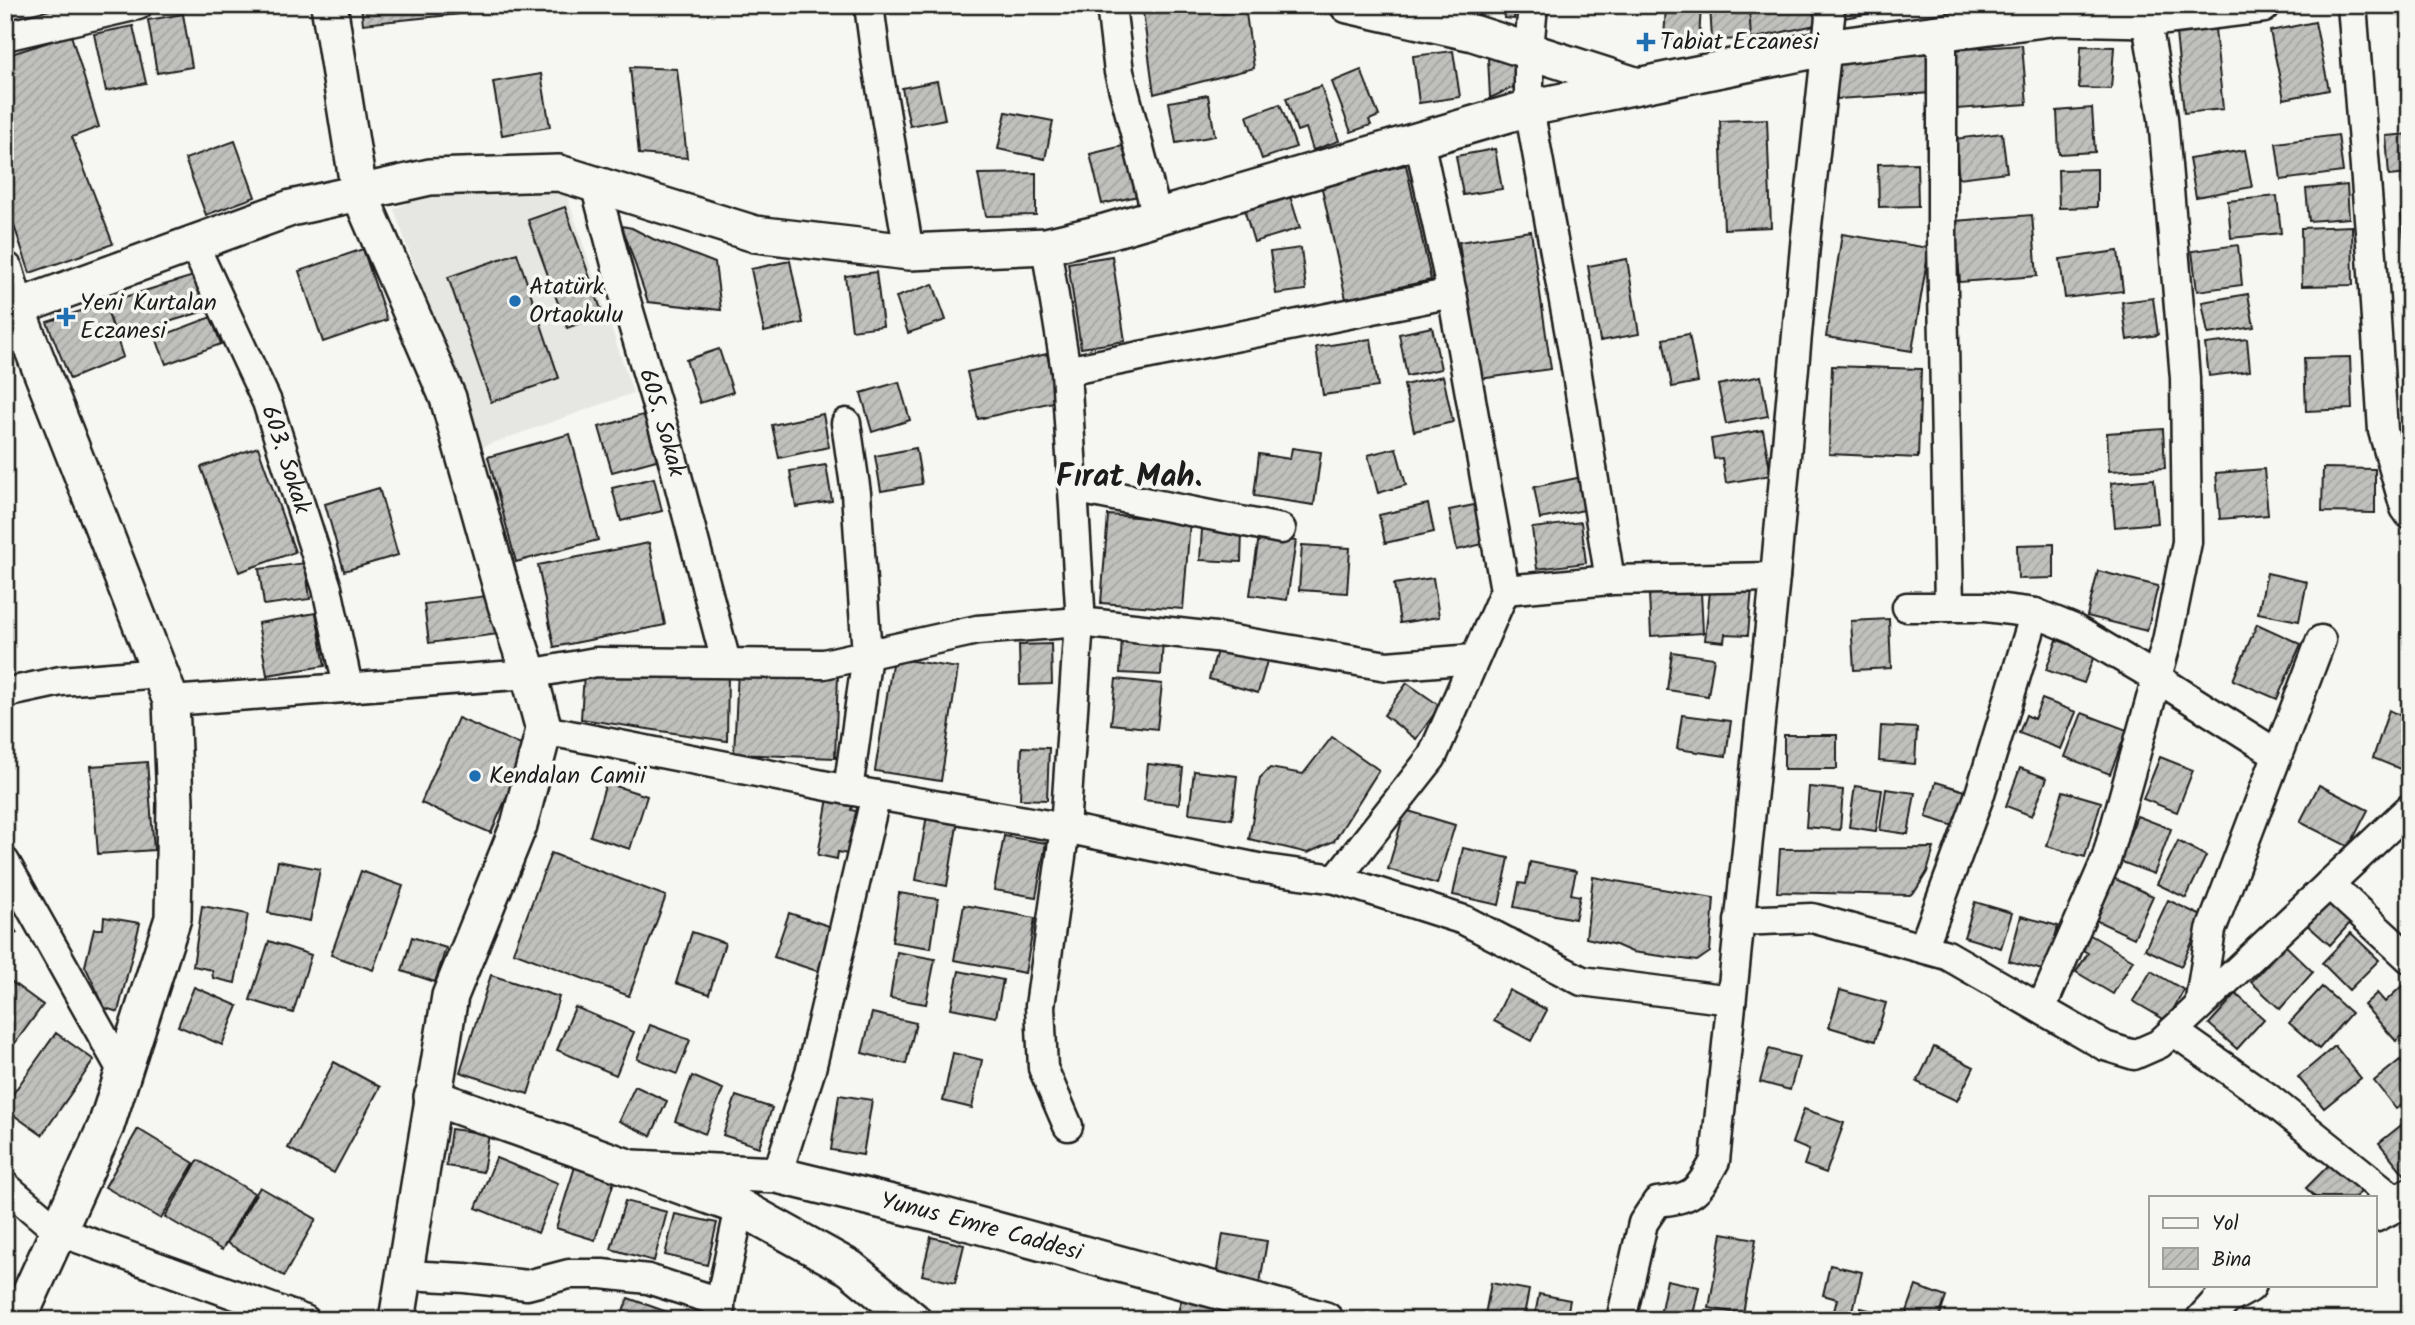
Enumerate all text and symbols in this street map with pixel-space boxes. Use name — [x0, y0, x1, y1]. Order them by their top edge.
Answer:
place label: Tabiat Eczanesi — [1660, 23, 1820, 62]
marker: Tabiat Eczanesi — [1638, 34, 1654, 50]
place label: Atatürk Ortaokulu — [529, 268, 624, 335]
place label: Yeni Kurtalan Eczanesi — [80, 284, 217, 351]
marker: Atatürk Ortaokulu — [507, 293, 523, 309]
marker: Yeni Kurtalan Eczanesi — [58, 309, 74, 325]
street label: 605. Sokak — [628, 364, 696, 482]
street label: 603. Sokak — [250, 400, 322, 520]
district label: Fırat Mah. — [1056, 452, 1202, 503]
place label: Kendalan Camii — [489, 757, 647, 796]
marker: Kendalan Camii — [467, 768, 483, 784]
street label: Yunus Emre Caddesi — [876, 1181, 1088, 1273]
legend — [2149, 1196, 2376, 1286]
text: Yol — [2212, 1208, 2239, 1241]
text: Bina — [2212, 1244, 2251, 1277]

